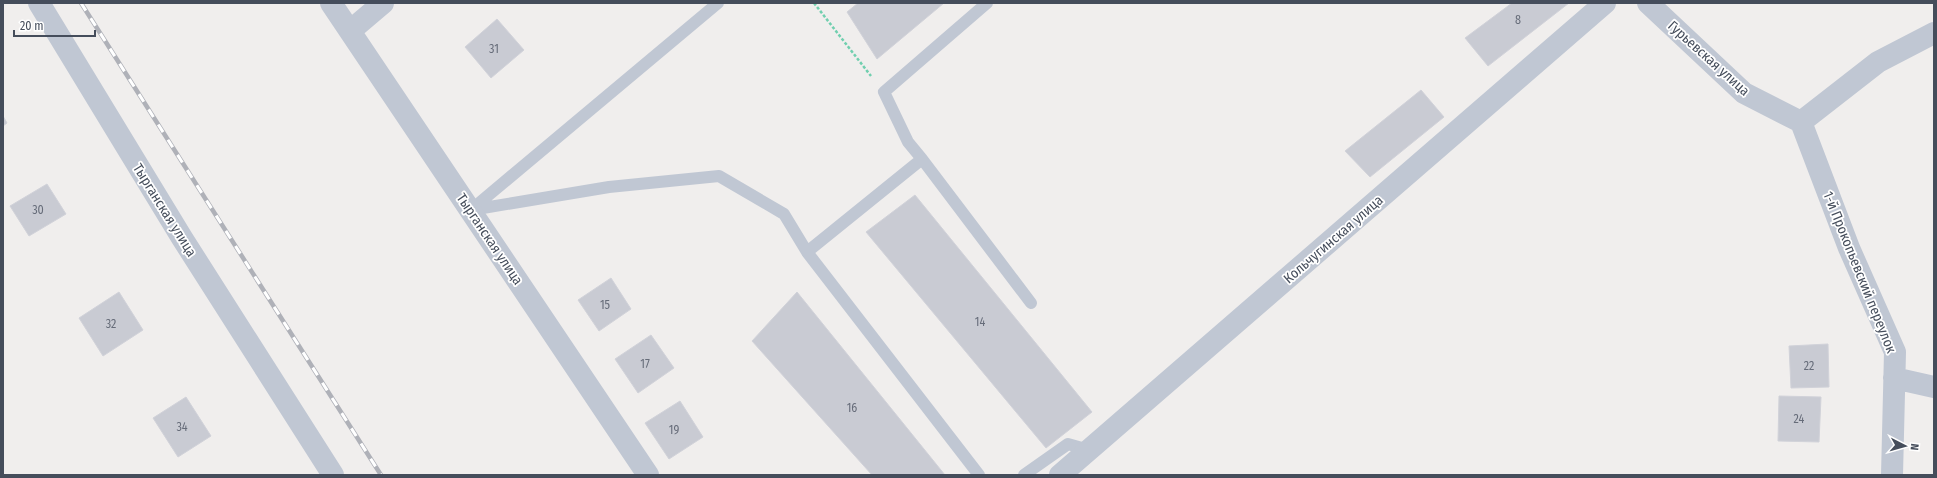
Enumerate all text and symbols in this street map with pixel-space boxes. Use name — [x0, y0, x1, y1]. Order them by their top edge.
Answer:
scale bar — [14, 12, 95, 38]
house number: 8 — [1515, 13, 1521, 27]
street label: Гурьевская улица — [1664, 17, 1753, 100]
text: 20 m — [20, 19, 44, 33]
house number: 31 — [489, 42, 499, 56]
street label: Тырганская улица — [129, 161, 200, 260]
street label: 1-й Прокопьевский переулок — [1819, 189, 1900, 356]
street label: Тырганская улица — [453, 190, 527, 288]
street label: Кольчугинская улица — [1280, 192, 1387, 287]
house number: 30 — [32, 203, 44, 217]
house number: 15 — [600, 298, 611, 312]
house number: 14 — [975, 315, 985, 329]
house number: 32 — [106, 317, 116, 331]
house number: 17 — [640, 357, 650, 371]
house number: 22 — [1804, 359, 1814, 373]
house number: 16 — [847, 401, 857, 415]
house number: 24 — [1794, 412, 1805, 426]
house number: 34 — [176, 420, 188, 434]
house number: 19 — [669, 423, 679, 437]
north arrow — [1885, 426, 1925, 466]
text: N — [1908, 443, 1921, 451]

